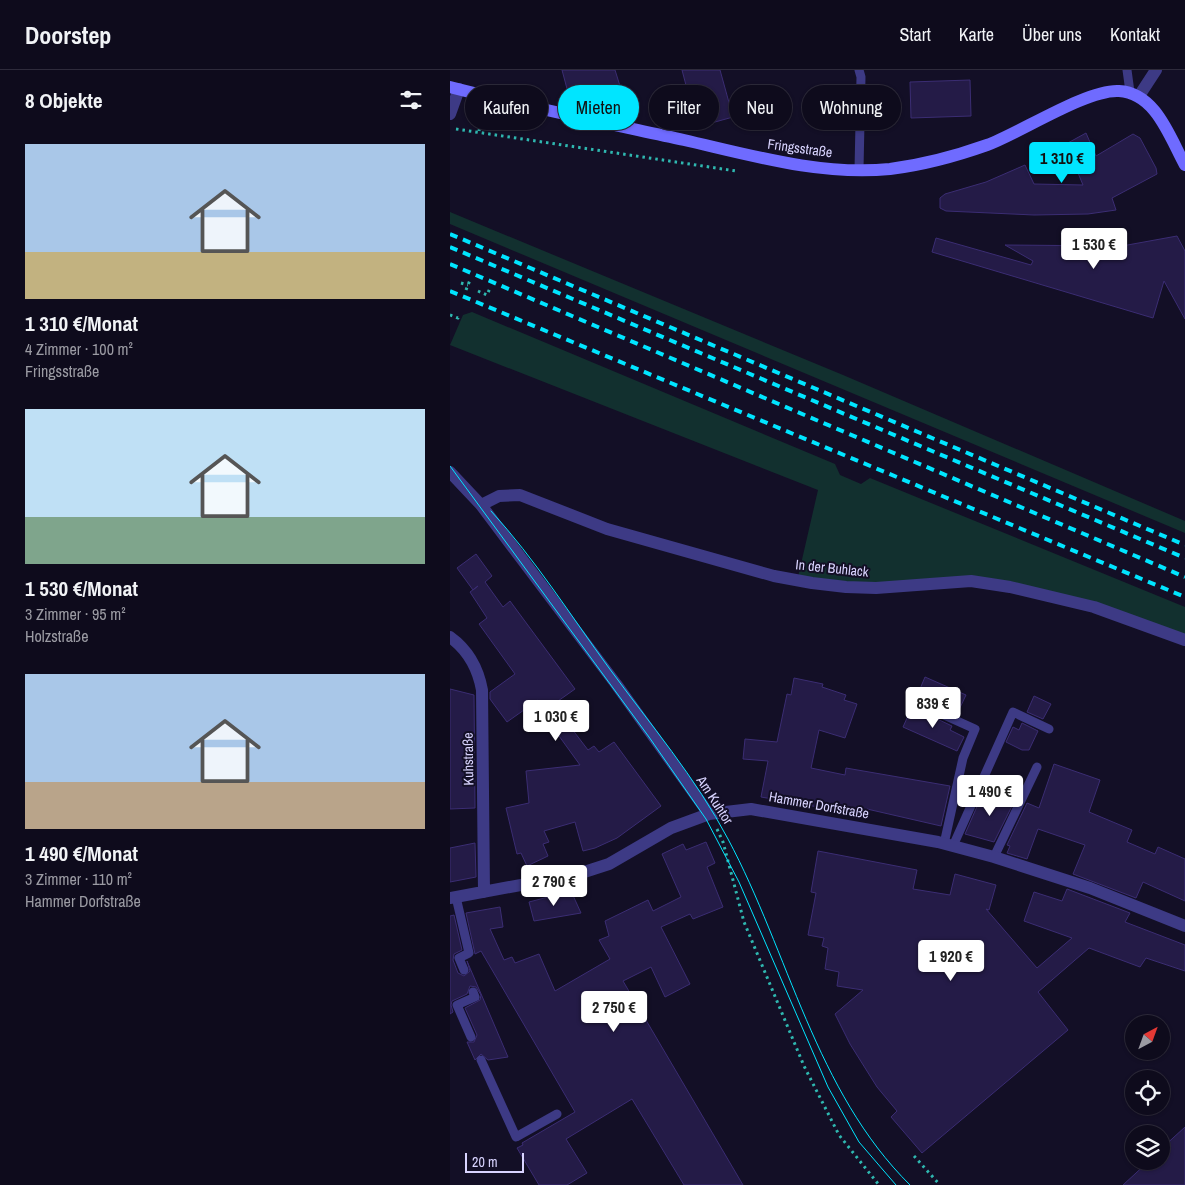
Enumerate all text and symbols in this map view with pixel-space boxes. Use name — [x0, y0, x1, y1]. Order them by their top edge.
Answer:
text: Doorstep — [25, 19, 111, 51]
text: Start — [900, 22, 931, 47]
text: Karte — [959, 22, 994, 47]
text: Über uns — [1022, 22, 1082, 47]
text: Kontakt — [1110, 22, 1160, 47]
chip: Kaufen — [465, 85, 548, 130]
chip: Mieten — [558, 85, 639, 130]
chip: Filter — [649, 85, 719, 130]
chip: Neu — [729, 85, 792, 130]
chip: Wohnung — [802, 85, 901, 130]
text: 8 Objekte — [25, 86, 103, 115]
icon: filters — [397, 86, 425, 114]
street label: Fringsstraße — [767, 135, 833, 161]
pin: 1 310 € — [1016, 142, 1108, 184]
text: 1 310 € — [1040, 147, 1084, 169]
icon: home — [180, 176, 270, 266]
pin: 1 530 € — [1048, 228, 1140, 270]
text: 1 530 € — [1072, 233, 1116, 255]
text: 1 310 €/Monat — [25, 309, 138, 338]
text: 4 Zimmer · 100 m² — [25, 338, 133, 360]
text: Fringsstraße — [25, 360, 99, 382]
icon: home — [180, 441, 270, 531]
street label: In der Buhlack — [795, 555, 870, 581]
text: 1 530 €/Monat — [25, 574, 138, 603]
text: 3 Zimmer · 95 m² — [25, 603, 126, 625]
text: Holzstraße — [25, 625, 88, 647]
pin: 839 € — [898, 686, 968, 729]
text: 839 € — [917, 692, 949, 714]
pin: 1 030 € — [510, 700, 602, 742]
text: 1 030 € — [534, 705, 578, 727]
icon: home — [180, 706, 270, 796]
street label: Kuhstraße — [459, 732, 477, 786]
street label: Am Kuhtor — [692, 772, 737, 828]
pin: 1 490 € — [944, 774, 1036, 817]
text: 1 490 € — [968, 780, 1012, 802]
street label: Hammer Dorfstraße — [767, 787, 871, 823]
text: 1 490 €/Monat — [25, 839, 138, 868]
pin: 2 790 € — [508, 864, 600, 907]
text: 3 Zimmer · 110 m² — [25, 868, 132, 890]
text: 2 790 € — [532, 870, 576, 892]
text: Hammer Dorfstraße — [25, 890, 141, 912]
pin: 1 920 € — [905, 940, 997, 982]
text: 1 920 € — [929, 945, 973, 967]
pin: 2 750 € — [568, 990, 660, 1033]
text: 2 750 € — [592, 996, 636, 1018]
north arrow — [1125, 1015, 1170, 1060]
map controls — [1125, 1015, 1170, 1170]
button: locate — [1125, 1070, 1170, 1115]
button: layers — [1125, 1125, 1170, 1170]
scale bar — [465, 1150, 524, 1173]
text: 20 m — [472, 1153, 498, 1171]

